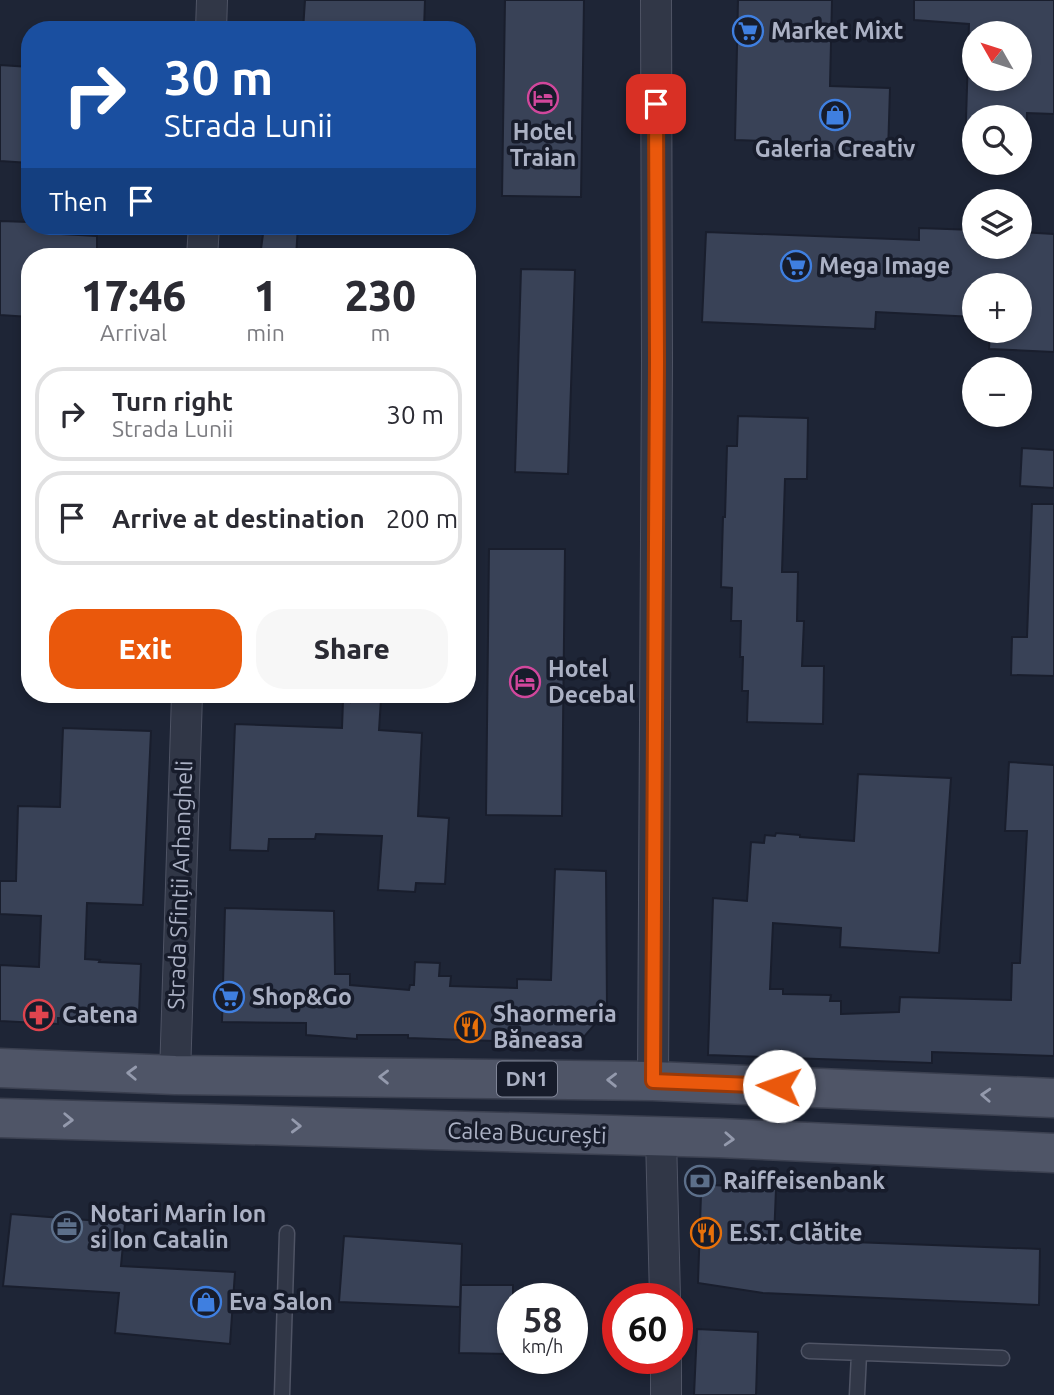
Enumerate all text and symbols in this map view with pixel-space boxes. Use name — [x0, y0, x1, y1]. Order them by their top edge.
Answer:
supermarket icon: Market Mixt — [731, 14, 765, 48]
place label: Market Mixt — [771, 18, 904, 43]
north arrow — [962, 21, 1032, 91]
map controls — [962, 21, 1032, 427]
icon: right — [49, 49, 140, 140]
text: 30 m — [164, 49, 273, 104]
pin — [626, 74, 686, 134]
hotel icon: Hotel Traian — [526, 81, 560, 115]
icon: arrive — [637, 85, 675, 123]
shop icon: Galeria Creativ — [818, 98, 852, 132]
button: search — [962, 105, 1032, 175]
text: Strada Lunii — [164, 107, 333, 143]
place label: Hotel Traian — [510, 119, 576, 170]
place label: Galeria Creativ — [755, 136, 915, 161]
icon: arrive — [122, 182, 160, 220]
text: Then — [49, 187, 108, 216]
button: layers — [962, 189, 1032, 259]
supermarket icon: Mega Image — [779, 249, 813, 283]
place label: Mega Image — [819, 253, 950, 278]
text: 17:46 — [81, 272, 186, 319]
text: 1 — [254, 272, 277, 319]
text: 230 — [345, 272, 416, 319]
button: + — [962, 273, 1032, 343]
text: Arrival — [100, 320, 167, 345]
text: min — [246, 320, 285, 345]
text: m — [370, 320, 390, 345]
button: − — [962, 357, 1032, 427]
text: Turn right — [112, 387, 233, 416]
icon: right — [53, 395, 91, 433]
text: 30 m — [386, 400, 444, 429]
text: Strada Lunii — [112, 416, 233, 441]
icon: arrive — [53, 499, 91, 537]
text: Arrive at destination — [112, 504, 365, 533]
text: 200 m — [386, 504, 458, 533]
button: Exit — [49, 609, 242, 689]
button: Share — [256, 609, 448, 689]
place label: Hotel Decebal — [548, 656, 635, 707]
hotel icon: Hotel Decebal — [508, 665, 542, 699]
street label: Strada Sfinții Arhangheli — [163, 760, 196, 1010]
supermarket icon: Shop&Go — [212, 980, 246, 1014]
place label: Shop&Go — [252, 984, 352, 1009]
pharmacy icon: Catena — [22, 998, 56, 1032]
place label: Shaormeria Băneasa — [493, 1001, 617, 1052]
place label: Catena — [62, 1002, 138, 1027]
restaurant icon: Shaormeria Băneasa — [453, 1010, 487, 1044]
position arrow — [742, 1049, 816, 1123]
road number: DN1 — [497, 1062, 557, 1096]
one-way arrow — [126, 1066, 137, 1081]
one-way arrow — [378, 1069, 389, 1085]
one-way arrow — [606, 1072, 616, 1088]
one-way arrow — [980, 1088, 991, 1103]
one-way arrow — [63, 1112, 74, 1127]
street label: Calea București — [447, 1117, 607, 1148]
one-way arrow — [291, 1118, 301, 1134]
one-way arrow — [724, 1131, 735, 1146]
bank icon: Raiffeisenbank — [683, 1164, 717, 1198]
place label: Raiffeisenbank — [723, 1168, 885, 1193]
place label: Notari Marin Ion si Ion Catalin — [90, 1201, 266, 1252]
office icon: Notari Marin Ion si Ion Catalin — [50, 1210, 84, 1244]
restaurant icon: E.S.T. Clătite — [689, 1216, 723, 1250]
place label: E.S.T. Clătite — [729, 1220, 863, 1245]
speed limit sign: 60 — [602, 1283, 693, 1374]
shop icon: Eva Salon — [189, 1285, 223, 1319]
place label: Eva Salon — [229, 1289, 333, 1314]
text: 58 — [523, 1299, 562, 1339]
text: km/h — [522, 1336, 563, 1356]

